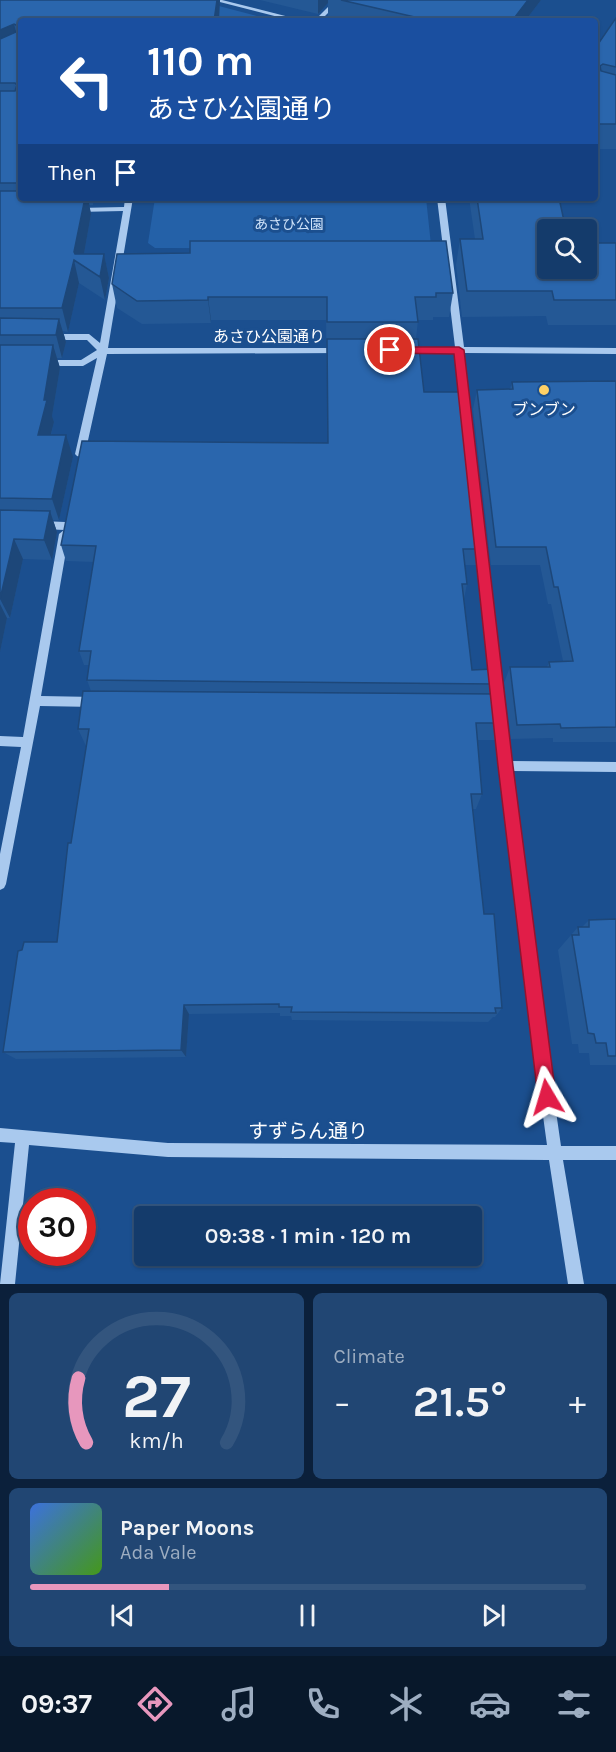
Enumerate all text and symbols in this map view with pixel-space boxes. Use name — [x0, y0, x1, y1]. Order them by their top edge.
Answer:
text: 110 m — [147, 36, 254, 86]
icon: left — [48, 42, 126, 120]
text: あさひ公園通り — [147, 93, 336, 125]
icon: arrive — [109, 156, 142, 189]
text: Then — [48, 160, 97, 186]
park label: あさひ公園 — [254, 216, 324, 233]
map controls — [537, 219, 597, 279]
button: search — [537, 219, 597, 279]
pin — [364, 324, 415, 375]
street label: あさひ公園通り — [213, 327, 325, 346]
icon: arrive — [373, 333, 406, 366]
marker: ブンブン — [537, 383, 551, 397]
place label: ブンブン — [512, 400, 576, 419]
position arrow — [515, 1065, 579, 1129]
street label: すずらん通り — [248, 1120, 368, 1143]
speed limit sign: 30 — [18, 1188, 96, 1266]
text: 09:38 · 1 min · 120 m — [205, 1223, 411, 1249]
text: Climate — [334, 1345, 405, 1368]
text: 27 — [122, 1360, 191, 1433]
text: 21.5° — [412, 1375, 507, 1427]
text: − — [334, 1383, 351, 1421]
text: + — [569, 1383, 586, 1421]
text: km/h — [129, 1428, 183, 1453]
text: Paper Moons — [120, 1515, 254, 1541]
text: Ada Vale — [120, 1541, 197, 1564]
icon: previous — [106, 1599, 139, 1632]
icon: pause — [291, 1599, 324, 1632]
icon: next — [477, 1599, 510, 1632]
icon: directions — [134, 1683, 176, 1725]
icon: music — [218, 1683, 260, 1725]
icon: phone — [302, 1683, 344, 1725]
icon: climate — [385, 1683, 427, 1725]
icon: car — [469, 1683, 511, 1725]
icon: filters — [553, 1683, 595, 1725]
text: 09:37 — [21, 1688, 92, 1720]

